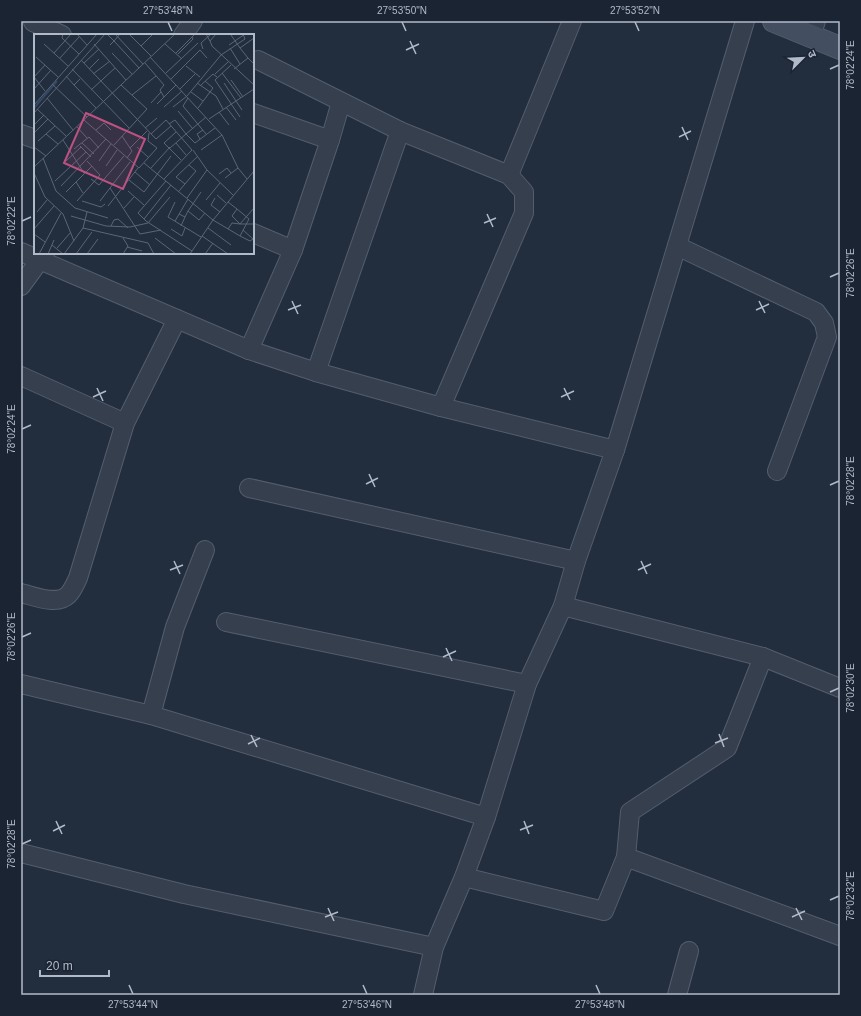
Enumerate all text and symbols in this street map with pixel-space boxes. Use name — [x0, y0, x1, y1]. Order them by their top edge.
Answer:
text: 27°53'48"N — [143, 5, 193, 16]
text: 27°53'50"N — [377, 5, 427, 16]
text: 27°53'52"N — [610, 5, 660, 16]
inset map — [34, 34, 254, 254]
north arrow — [783, 38, 823, 78]
text: 78°02'24"E — [845, 40, 856, 90]
text: उ — [805, 49, 819, 60]
text: 78°02'22"E — [6, 196, 17, 246]
text: 78°02'26"E — [845, 248, 856, 298]
text: 78°02'24"E — [6, 404, 17, 454]
text: 78°02'28"E — [845, 456, 856, 506]
text: 78°02'26"E — [6, 612, 17, 662]
text: 78°02'30"E — [845, 663, 856, 713]
text: 78°02'28"E — [6, 819, 17, 869]
text: 78°02'32"E — [845, 871, 856, 921]
scale bar — [40, 952, 109, 978]
text: 20 m — [46, 959, 73, 973]
text: 27°53'44"N — [108, 999, 158, 1010]
text: 27°53'46"N — [342, 999, 392, 1010]
text: 27°53'48"N — [575, 999, 625, 1010]

